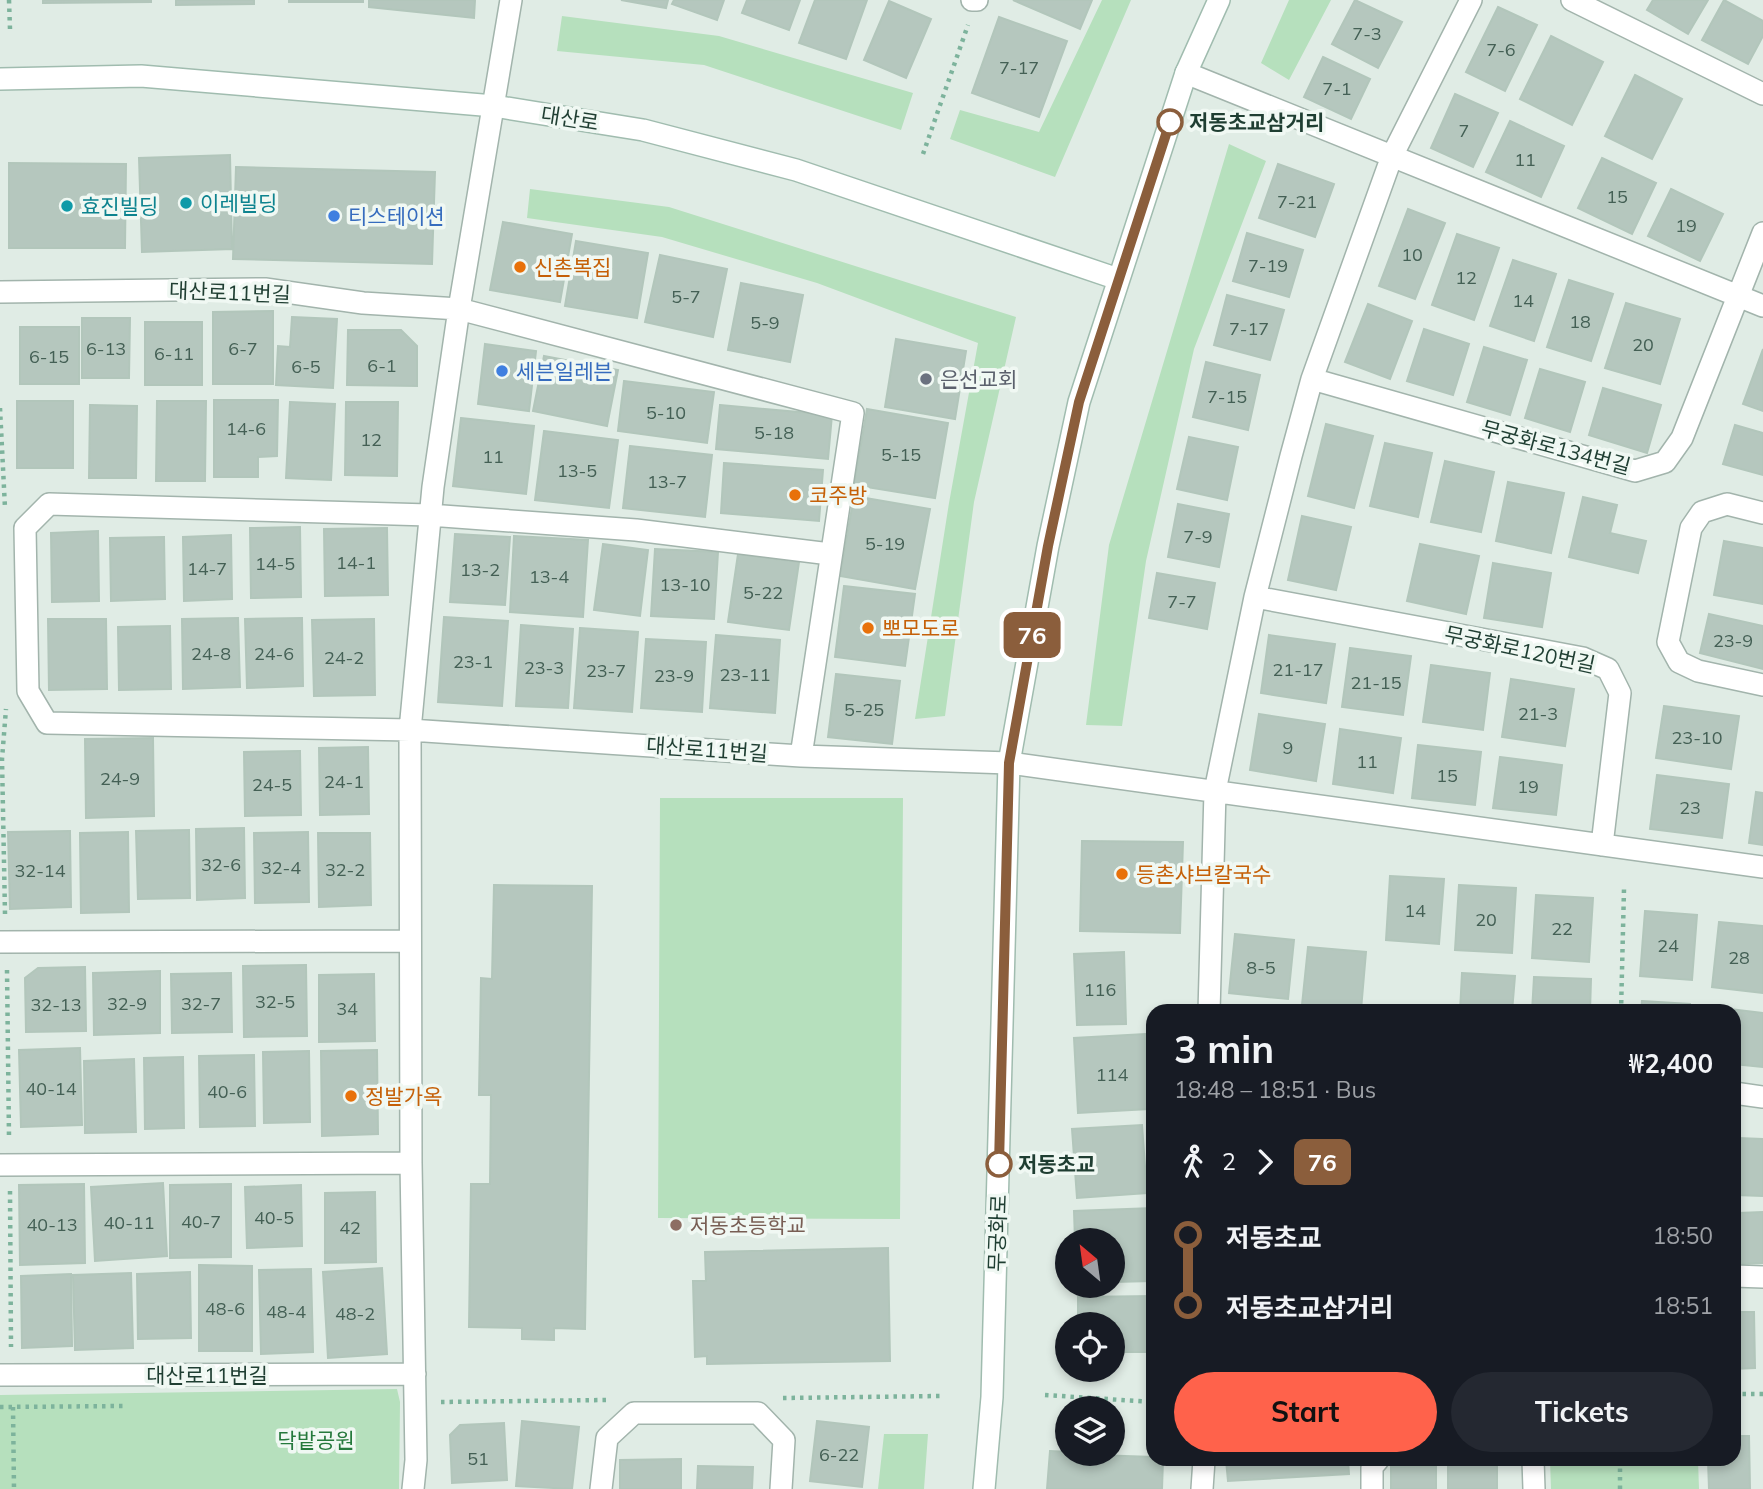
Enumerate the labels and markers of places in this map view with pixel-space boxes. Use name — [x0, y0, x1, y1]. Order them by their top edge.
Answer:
marker: 저동초교삼거리 — [1157, 109, 1183, 135]
place label: 저동초교삼거리 — [1189, 109, 1324, 135]
place label: 이레빌딩 — [200, 190, 277, 216]
place label: 효진빌딩 — [81, 193, 158, 219]
marker: 이레빌딩 — [178, 195, 194, 211]
marker: 효진빌딩 — [59, 198, 75, 214]
place label: 티스테이션 — [348, 203, 445, 229]
marker: 티스테이션 — [326, 208, 342, 224]
place label: 신촌복집 — [534, 254, 611, 280]
marker: 신촌복집 — [512, 259, 528, 275]
place label: 세븐일레븐 — [516, 358, 613, 384]
marker: 세븐일레븐 — [494, 363, 510, 379]
place label: 은선교회 — [940, 366, 1017, 392]
marker: 은선교회 — [918, 371, 934, 387]
place label: 코주방 — [809, 482, 867, 508]
marker: 코주방 — [787, 487, 803, 503]
place label: 뽀모도로 — [882, 615, 959, 641]
marker: 뽀모도로 — [860, 620, 876, 636]
place label: 등촌샤브칼국수 — [1136, 861, 1271, 887]
marker: 등촌샤브칼국수 — [1114, 866, 1130, 882]
place label: 정발가옥 — [365, 1083, 442, 1109]
marker: 정발가옥 — [343, 1088, 359, 1104]
marker: 저동초교 — [986, 1151, 1012, 1177]
place label: 저동초교 — [1018, 1151, 1095, 1177]
place label: 저동초등학교 — [690, 1212, 806, 1238]
marker: 저동초등학교 — [668, 1217, 684, 1233]

